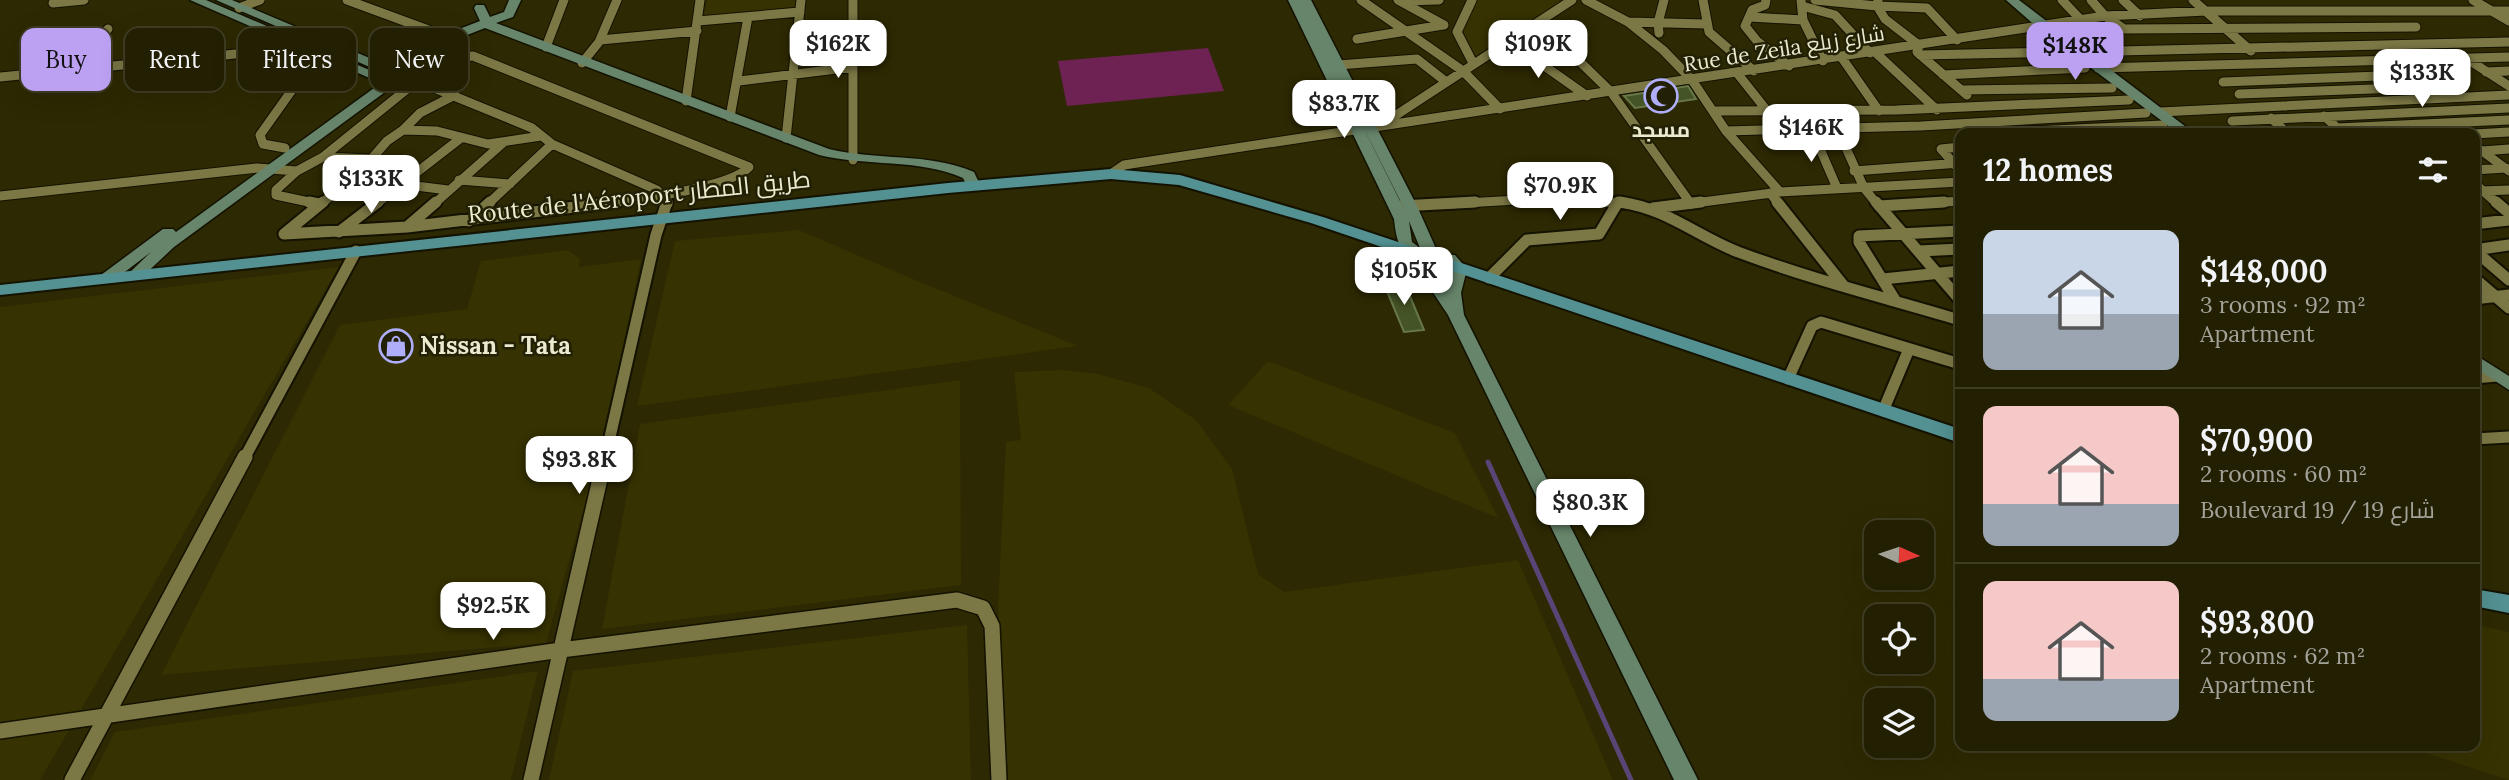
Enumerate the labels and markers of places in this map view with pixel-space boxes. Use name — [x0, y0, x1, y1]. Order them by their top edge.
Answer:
pin: $162K — [789, 20, 887, 80]
pin: $109K — [1489, 20, 1587, 80]
pin: $148K — [2026, 22, 2124, 82]
pin: $133K — [2373, 50, 2471, 109]
mosque icon: مسجد — [1642, 77, 1680, 115]
pin: $83.7K — [1287, 80, 1401, 140]
pin: $146K — [1762, 104, 1860, 164]
place label: مسجد — [1632, 116, 1690, 143]
pin: $133K — [322, 156, 420, 215]
pin: $70.9K — [1503, 162, 1617, 222]
pin: $105K — [1355, 247, 1453, 307]
shop icon: Nissan - Tata — [377, 327, 415, 365]
place label: Nissan - Tata — [420, 330, 571, 361]
pin: $93.8K — [522, 436, 636, 496]
pin: $80.3K — [1533, 480, 1647, 539]
pin: $92.5K — [436, 582, 550, 642]

